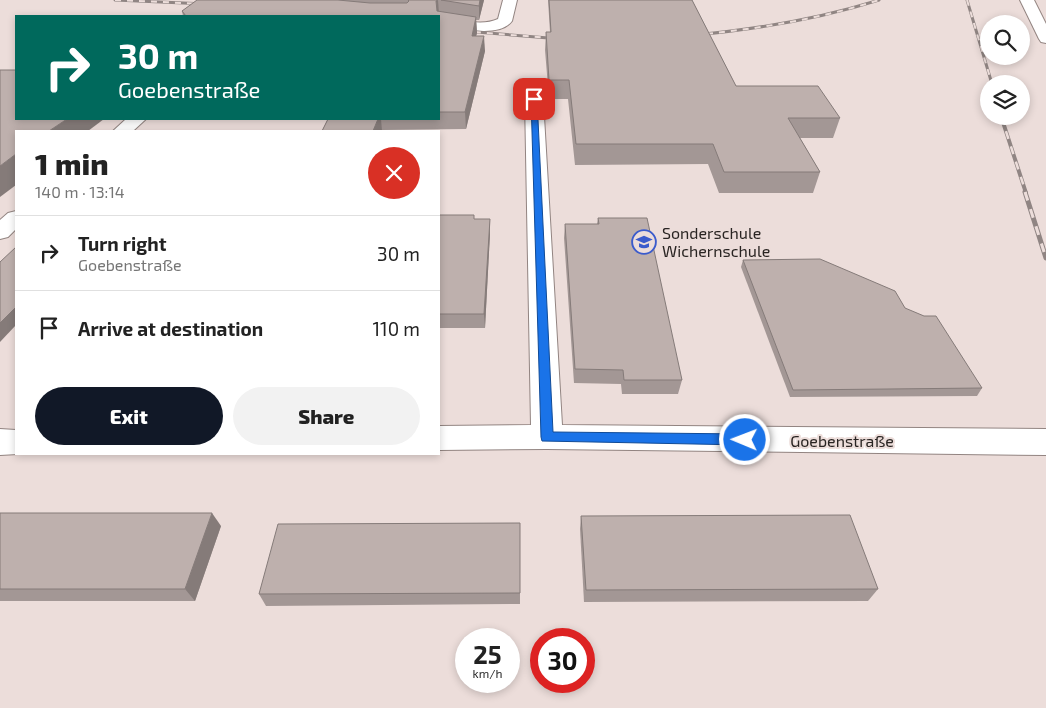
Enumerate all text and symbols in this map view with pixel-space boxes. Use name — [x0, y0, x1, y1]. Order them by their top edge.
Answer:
map controls — [980, 15, 1030, 125]
button: search — [980, 15, 1030, 65]
text: 30 m — [118, 34, 198, 76]
icon: right — [35, 35, 100, 100]
button: layers — [980, 75, 1030, 125]
text: Goebenstraße — [118, 76, 260, 102]
pin — [513, 78, 555, 120]
icon: arrive — [520, 85, 548, 113]
text: 1 min — [35, 145, 109, 181]
button: close — [368, 147, 420, 199]
text: 140 m · 13:14 — [35, 182, 125, 201]
place label: Sonderschule Wichernschule — [662, 223, 770, 260]
school or university icon: Sonderschule Wichernschule — [631, 229, 657, 255]
text: Turn right — [78, 232, 166, 255]
icon: right — [35, 239, 63, 267]
text: 30 m — [377, 242, 420, 265]
text: Goebenstraße — [78, 255, 182, 274]
icon: arrive — [35, 314, 63, 342]
text: Arrive at destination — [78, 317, 263, 340]
text: 110 m — [373, 317, 420, 340]
button: Exit — [35, 387, 223, 445]
button: Share — [233, 387, 420, 445]
position arrow — [718, 413, 770, 465]
street label: Goebenstraße — [790, 431, 894, 450]
speed limit sign: 30 — [530, 628, 595, 693]
text: 25 — [473, 639, 502, 669]
text: km/h — [473, 666, 502, 680]

